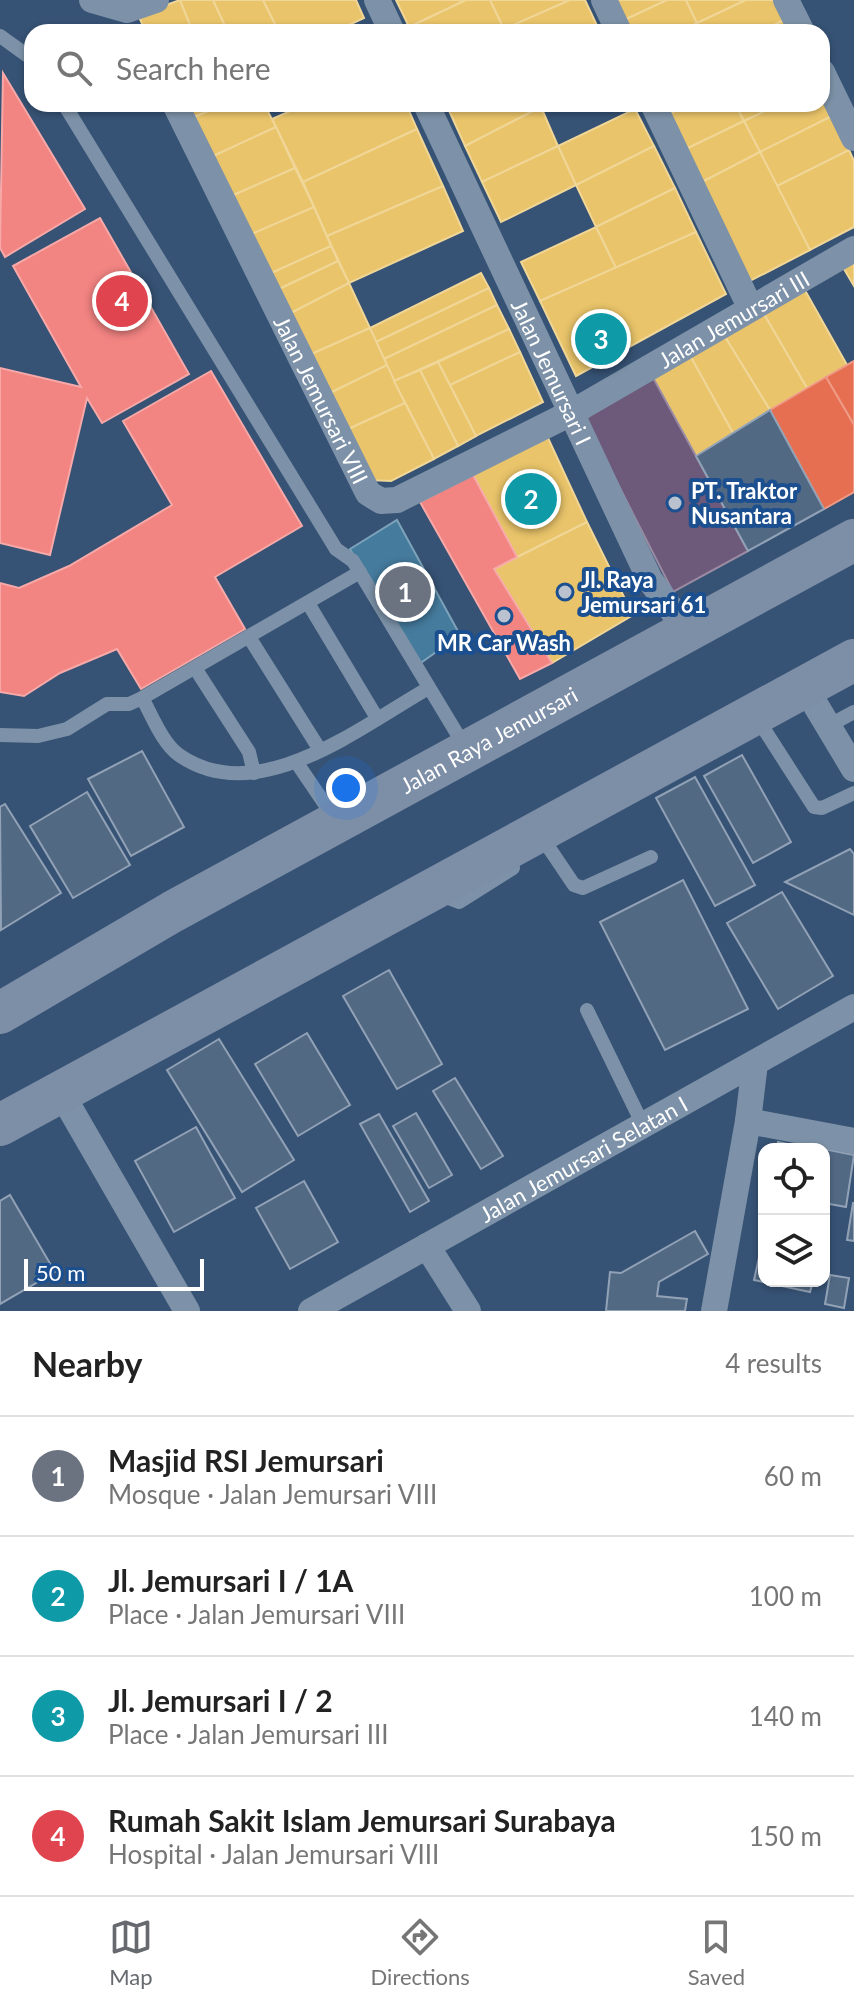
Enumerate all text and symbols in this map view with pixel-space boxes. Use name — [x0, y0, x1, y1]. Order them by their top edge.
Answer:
search box — [24, 24, 830, 112]
icon: search — [52, 46, 96, 90]
text: Search here — [116, 50, 271, 86]
street label: Jalan Jemursari III — [653, 264, 814, 373]
pin: 4 — [96, 271, 148, 331]
street label: Jalan Jemursari I — [506, 295, 598, 449]
pin: 3 — [575, 309, 627, 369]
street label: Jalan Jemursari VIII — [269, 311, 375, 488]
pin: 2 — [505, 469, 557, 529]
place label: PT. Traktor Nusantara — [691, 477, 798, 529]
marker: PT. Traktor Nusantara — [666, 494, 684, 512]
pin: 1 — [379, 562, 431, 622]
place label: Jl. Raya Jemursari 61 — [581, 566, 706, 618]
marker: Jl. Raya Jemursari 61 — [556, 583, 574, 601]
marker: MR Car Wash — [495, 607, 513, 625]
place label: MR Car Wash — [437, 629, 571, 656]
street label: Jalan Raya Jemursari — [395, 680, 582, 799]
your location — [326, 768, 366, 808]
street label: Jalan Jemursari Selatan I — [475, 1090, 692, 1227]
map controls — [758, 1143, 830, 1287]
button: locate — [758, 1143, 830, 1215]
button: layers — [758, 1215, 830, 1287]
scale bar — [24, 1255, 204, 1291]
text: 50 m — [36, 1259, 85, 1286]
text: Nearby — [32, 1343, 143, 1384]
text: 4 results — [725, 1347, 822, 1379]
text: Masjid RSI Jemursari — [108, 1442, 384, 1478]
text: 1 — [50, 1460, 66, 1492]
text: 60 m — [764, 1460, 822, 1492]
text: Mosque · Jalan Jemursari VIII — [108, 1478, 437, 1510]
text: Jl. Jemursari I / 1A — [108, 1562, 353, 1598]
text: 2 — [50, 1580, 66, 1612]
text: 100 m — [749, 1580, 822, 1612]
text: Place · Jalan Jemursari VIII — [108, 1598, 405, 1630]
text: Jl. Jemursari I / 2 — [108, 1682, 333, 1718]
text: 3 — [50, 1700, 66, 1732]
text: 140 m — [749, 1700, 822, 1732]
text: Place · Jalan Jemursari III — [108, 1718, 389, 1750]
text: Rumah Sakit Islam Jemursari Surabaya — [108, 1802, 616, 1838]
text: 4 — [50, 1820, 66, 1852]
text: 150 m — [749, 1820, 822, 1852]
text: Hospital · Jalan Jemursari VIII — [108, 1838, 439, 1870]
tab: Map — [109, 1915, 153, 1990]
tab: Directions — [371, 1915, 470, 1990]
tab: Saved — [688, 1915, 745, 1990]

